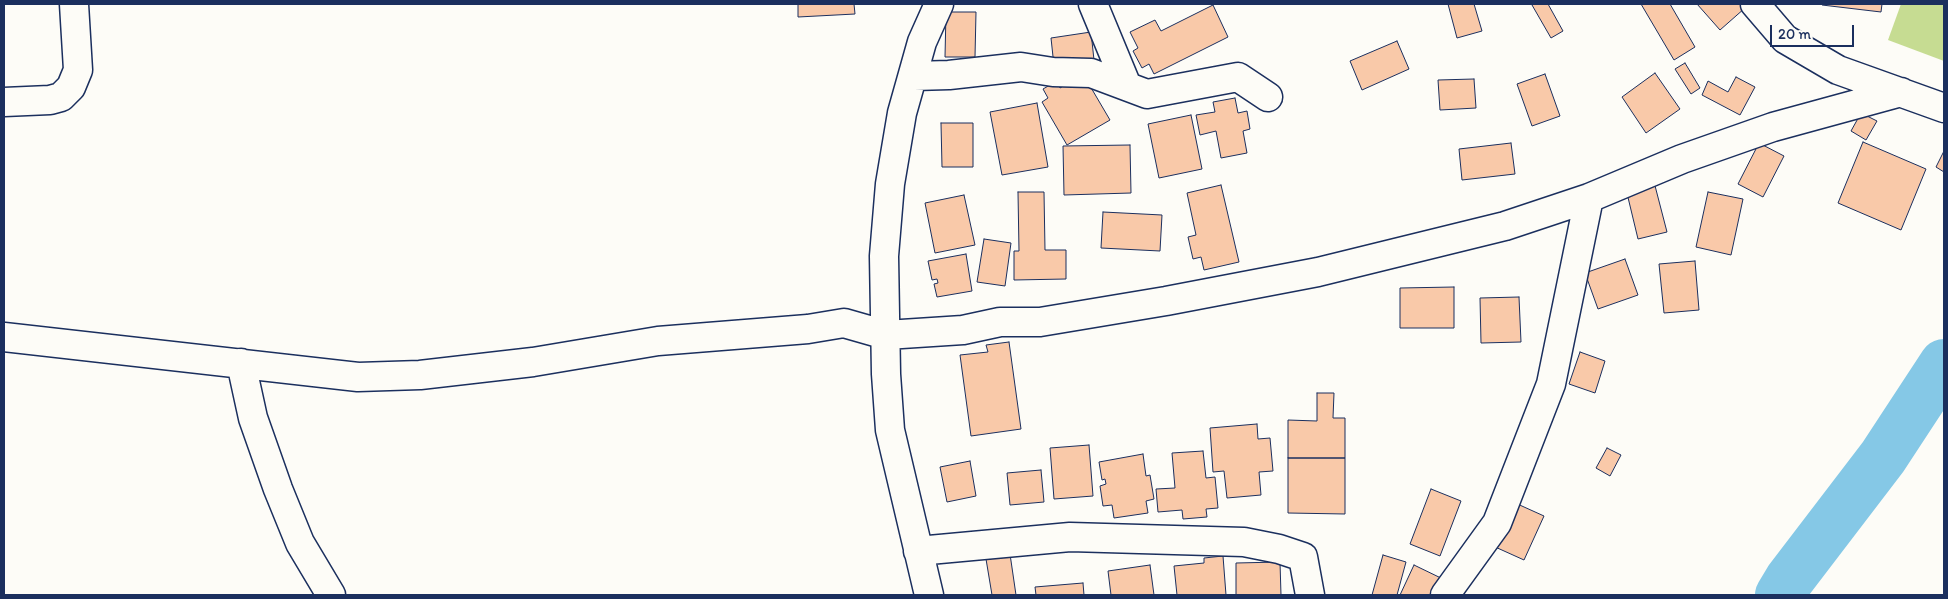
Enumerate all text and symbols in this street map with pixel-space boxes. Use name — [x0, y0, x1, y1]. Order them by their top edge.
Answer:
scale bar — [1773, 15, 1857, 47]
text: 20 m — [1778, 25, 1811, 43]

